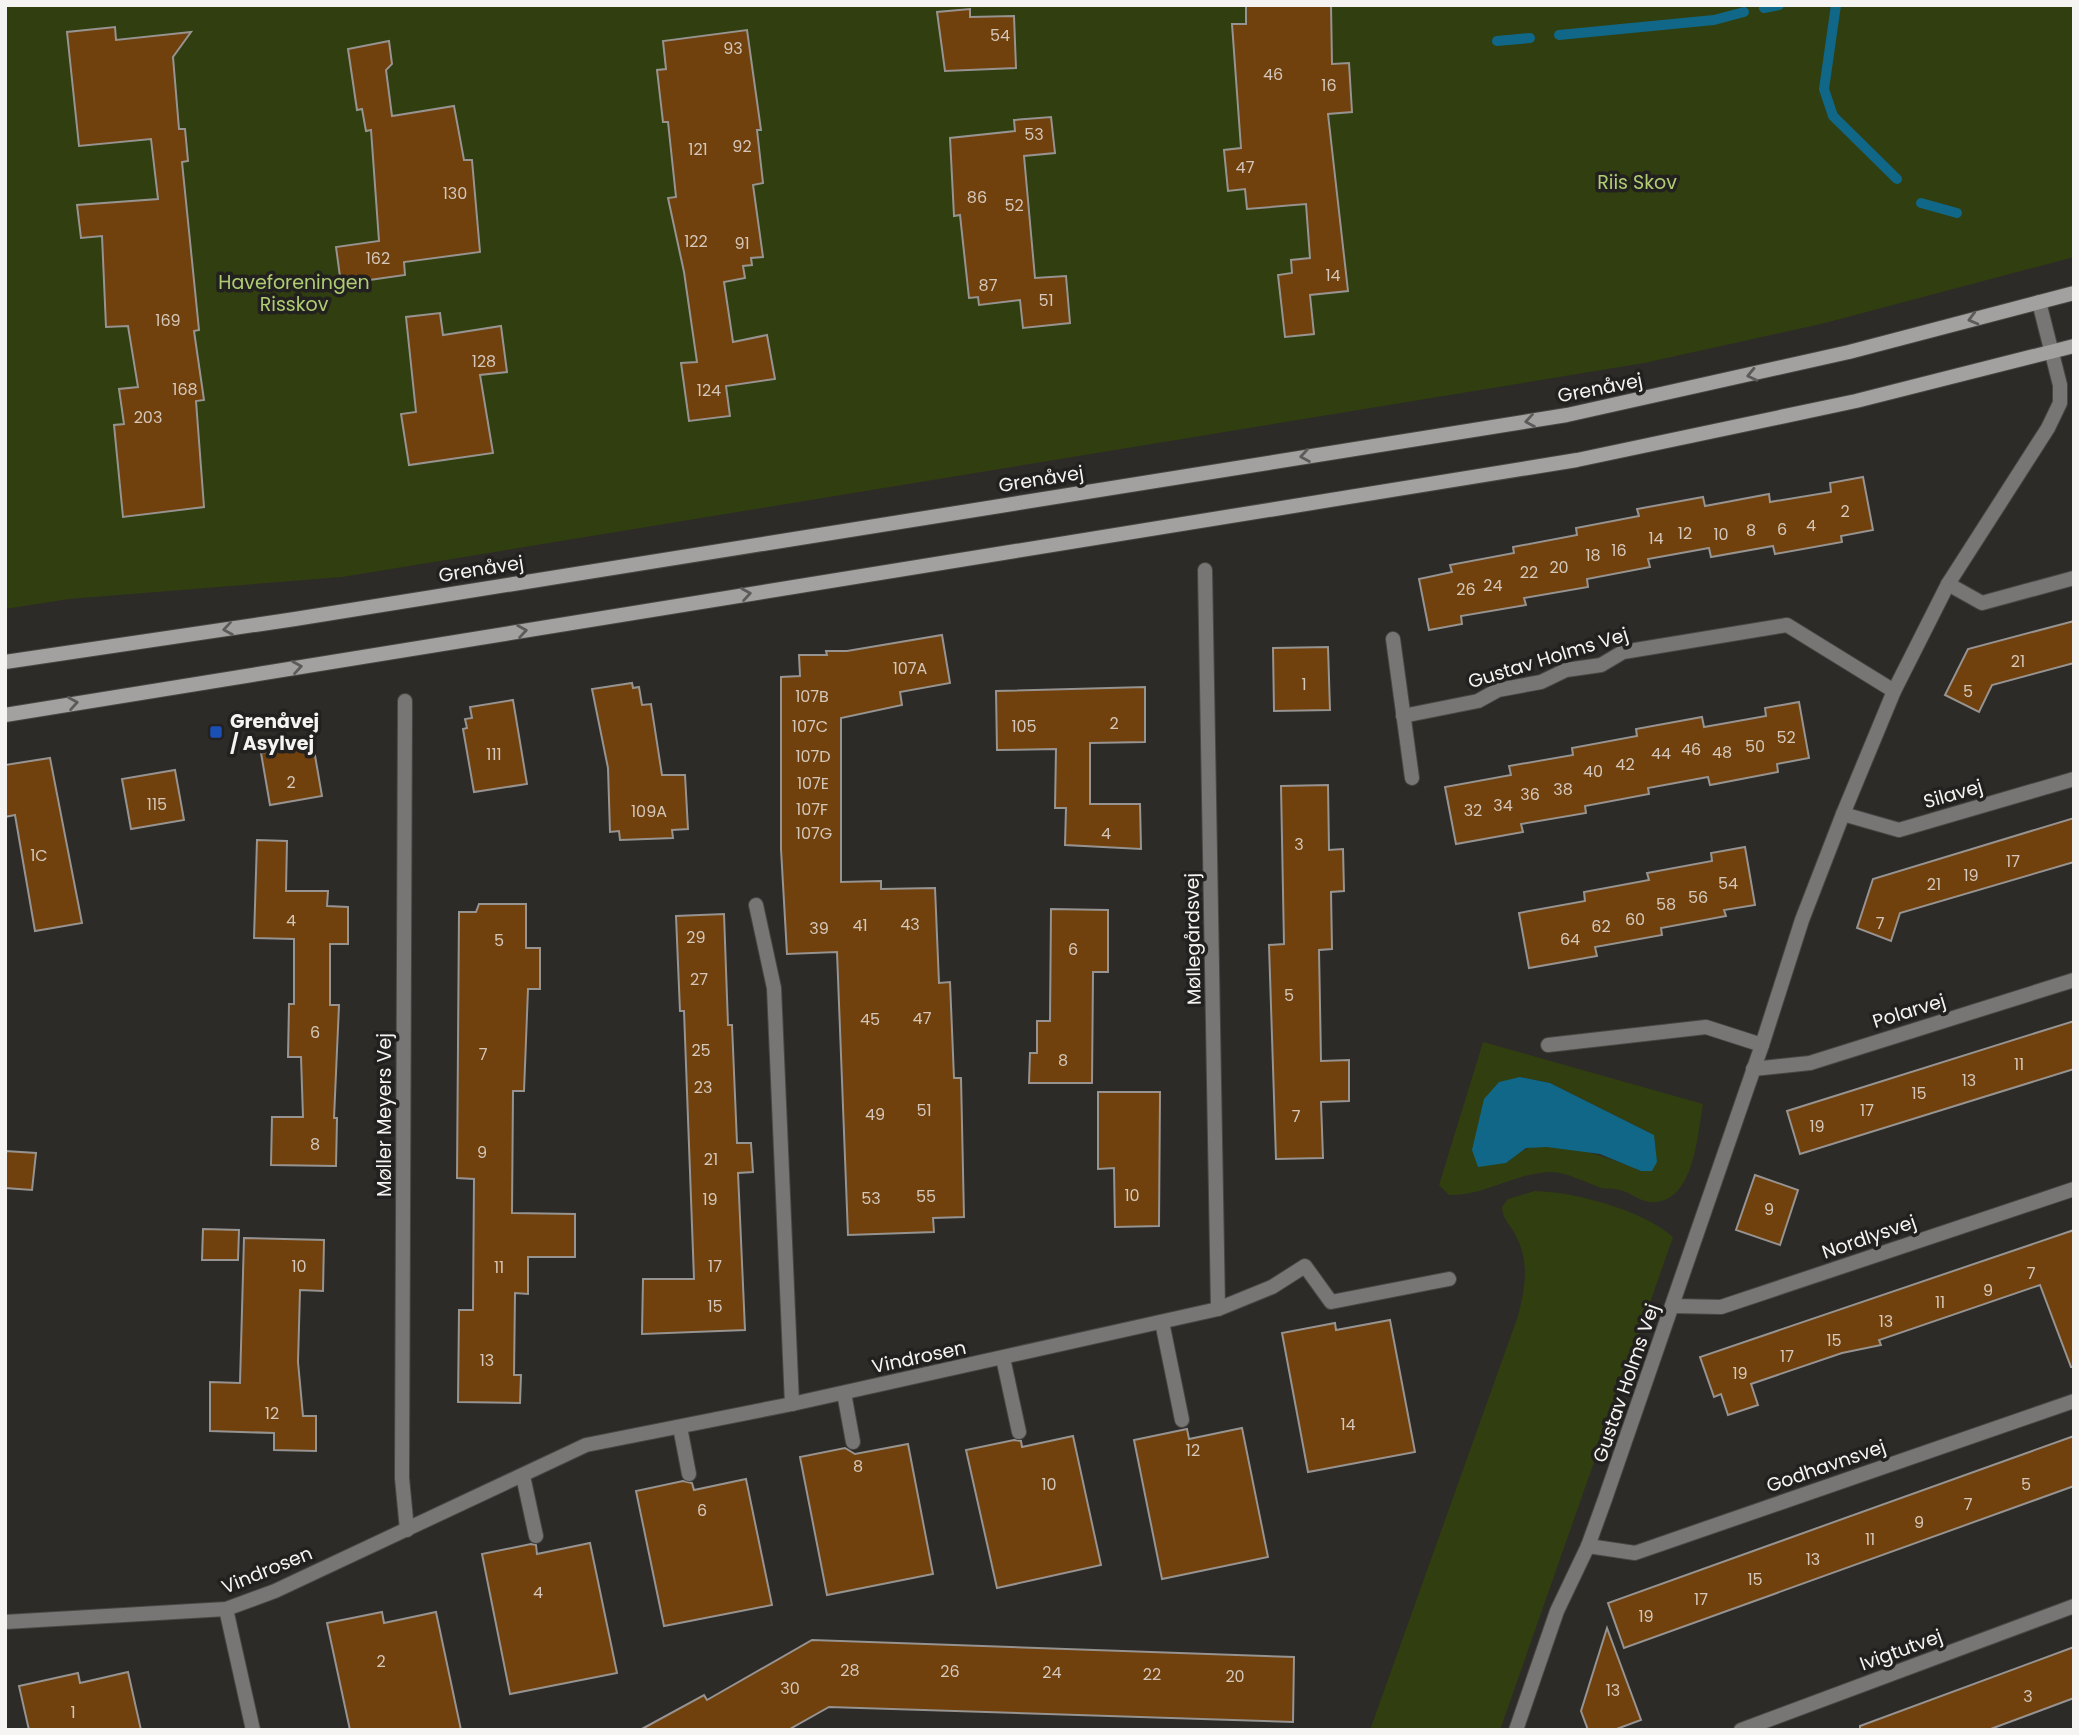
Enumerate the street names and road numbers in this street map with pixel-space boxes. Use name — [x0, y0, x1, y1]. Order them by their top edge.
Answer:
street label: Grenåvej — [1555, 367, 1645, 409]
street label: Grenåvej — [997, 459, 1085, 499]
street label: Grenåvej — [437, 549, 525, 589]
street label: Gustav Holms Vej — [1465, 621, 1631, 695]
street label: Silavej — [1920, 773, 1986, 815]
street label: Møllegårdsvej — [1178, 873, 1208, 1005]
street label: Polarvej — [1869, 987, 1949, 1035]
street label: Møller Meyers Vej — [371, 1033, 398, 1197]
street label: Nordlysvej — [1818, 1208, 1920, 1266]
street label: Gustav Holms Vej — [1586, 1300, 1666, 1466]
street label: Vindrosen — [869, 1334, 969, 1380]
street label: Godhavnsvej — [1763, 1433, 1889, 1499]
street label: Vindrosen — [218, 1540, 316, 1600]
street label: Ivigtutvej — [1856, 1623, 1946, 1677]

